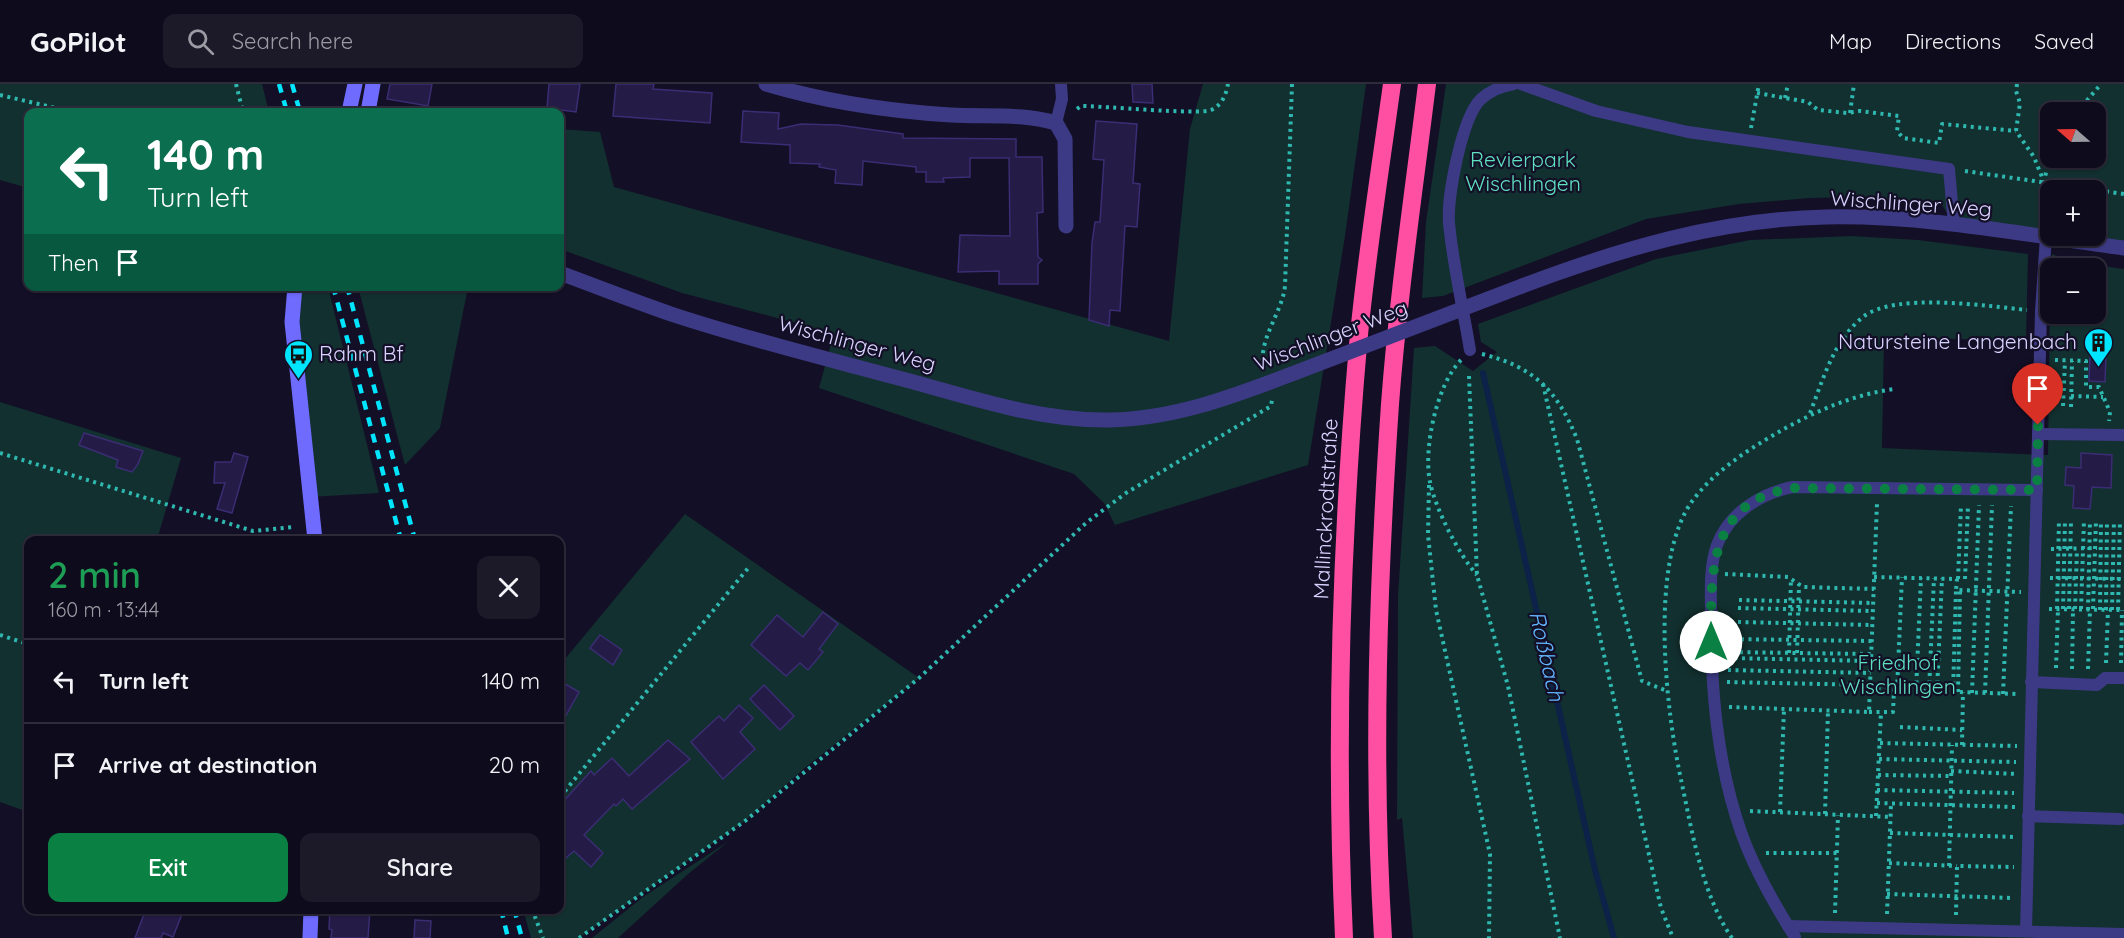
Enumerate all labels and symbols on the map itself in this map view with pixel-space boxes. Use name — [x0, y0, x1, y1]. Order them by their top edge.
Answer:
north arrow — [2040, 102, 2106, 168]
park label: Revierpark Wischlingen — [1465, 146, 1581, 196]
street label: Wischlinger Weg — [1829, 184, 1993, 222]
street label: Wischlinger Weg — [1250, 294, 1411, 376]
street label: Wischlinger Weg — [776, 309, 939, 377]
building icon: Natursteine Langenbach — [2082, 326, 2114, 368]
place label: Natursteine Langenbach — [1838, 328, 2077, 354]
bus stop icon: Rahm Bf — [282, 338, 314, 380]
place label: Rahm Bf — [319, 340, 404, 366]
pin — [2012, 363, 2063, 425]
street label: Mallinckrodtstraße — [1307, 418, 1343, 600]
water label: Roßbach — [1523, 608, 1571, 704]
position arrow — [1679, 610, 1743, 674]
park label: Friedhof Wischlingen — [1840, 649, 1956, 699]

